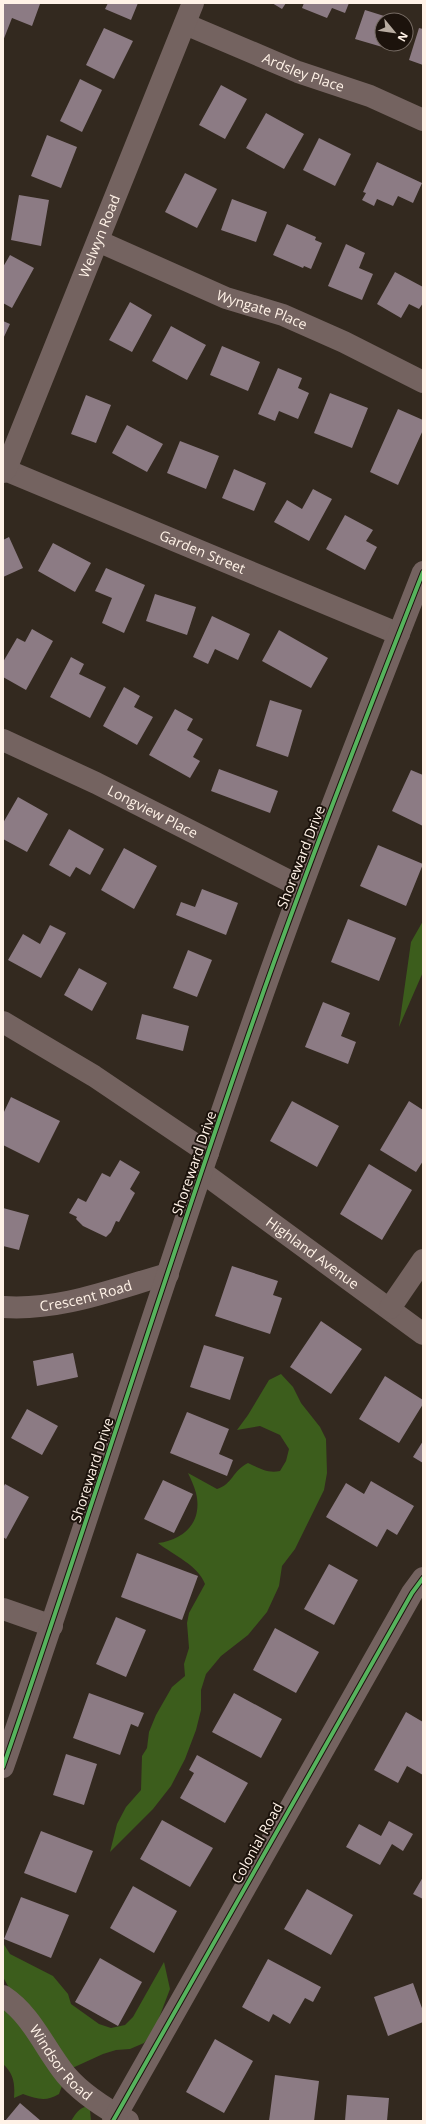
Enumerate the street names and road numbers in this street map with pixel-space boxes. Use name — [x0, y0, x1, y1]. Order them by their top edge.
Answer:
street label: Ardsley Place — [260, 48, 347, 96]
street label: Welwyn Road — [74, 192, 124, 280]
street label: Wyngate Place — [214, 285, 311, 334]
street label: Garden Street — [157, 525, 248, 578]
street label: Longview Place — [104, 780, 202, 842]
street label: Shoreward Drive — [272, 802, 329, 911]
street label: Shoreward Drive — [167, 1108, 220, 1218]
street label: Highland Avenue — [262, 1212, 363, 1293]
street label: Crescent Road — [39, 1275, 134, 1315]
street label: Shoreward Drive — [66, 1415, 117, 1525]
street label: Colonial Road — [227, 1799, 287, 1887]
street label: Windsor Road — [26, 2021, 96, 2104]

